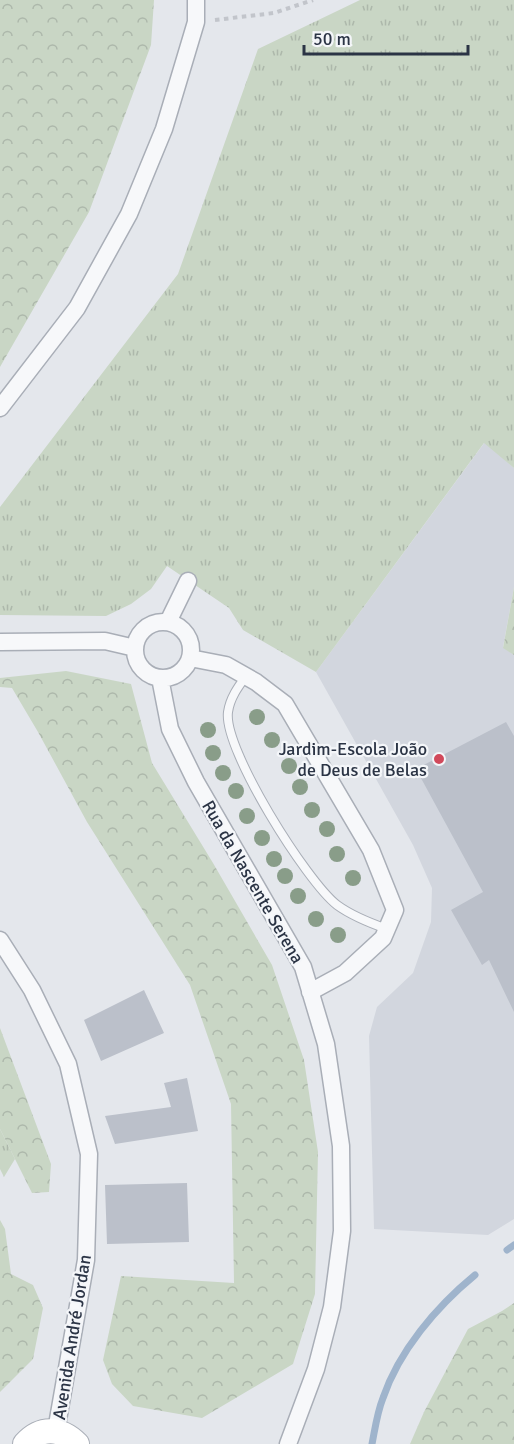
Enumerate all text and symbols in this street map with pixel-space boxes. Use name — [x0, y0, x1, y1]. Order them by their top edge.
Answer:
scale bar — [304, 18, 468, 56]
text: 50 m — [313, 28, 351, 50]
place label: Jardim-Escola João de Deus de Belas — [279, 738, 427, 781]
marker: Jardim-Escola João de Deus de Belas — [432, 752, 446, 766]
street label: Rua da Nascente Serena — [197, 796, 309, 968]
street label: Avenida André Jordan — [48, 1253, 96, 1421]

